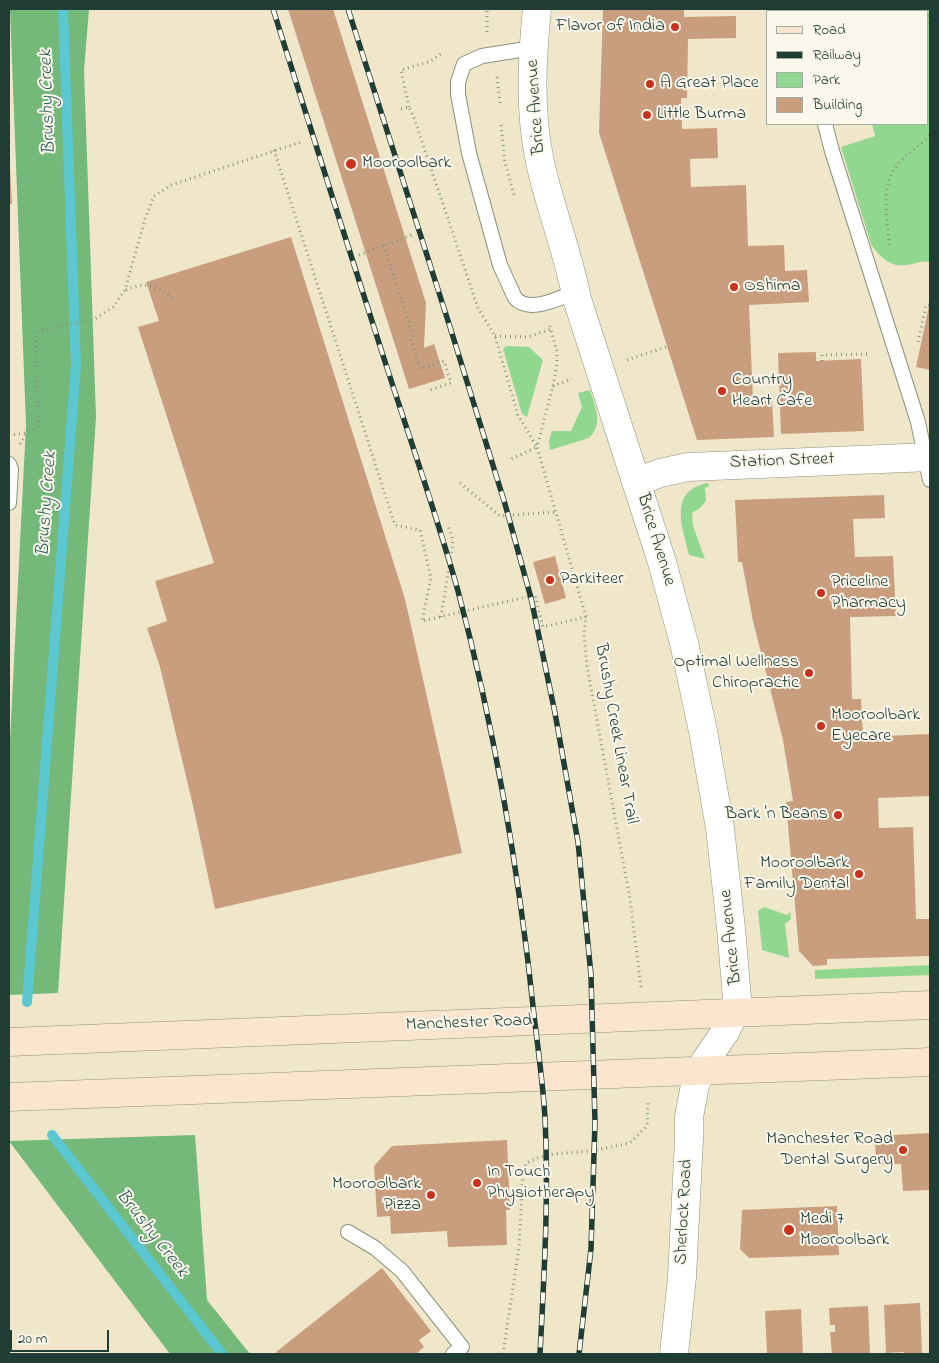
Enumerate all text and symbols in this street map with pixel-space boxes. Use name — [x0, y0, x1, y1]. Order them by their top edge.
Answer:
legend — [766, 10, 929, 125]
place label: Flavor of India — [556, 16, 665, 38]
text: Road — [813, 19, 846, 41]
marker: Flavor of India — [669, 21, 681, 33]
text: Railway — [813, 44, 861, 66]
water label: Brushy Creek — [36, 49, 62, 155]
street label: Brice Avenue — [523, 59, 551, 155]
text: Park — [813, 69, 840, 91]
place label: A Great Place — [660, 73, 759, 95]
marker: A Great Place — [644, 78, 656, 90]
text: Building — [813, 94, 862, 116]
place label: Little Burma — [657, 104, 746, 126]
marker: Little Burma — [641, 109, 653, 121]
place label: Mooroolbark — [362, 153, 451, 175]
marker: Mooroolbark — [344, 157, 358, 171]
place label: Oshima — [744, 276, 800, 298]
marker: Oshima — [728, 281, 740, 293]
place label: Country Heart Cafe — [732, 370, 812, 412]
marker: Country Heart Cafe — [716, 385, 728, 397]
street label: Station Street — [729, 449, 835, 475]
water label: Brushy Creek — [33, 451, 63, 557]
street label: Brice Avenue — [631, 491, 679, 589]
place label: Parkiteer — [560, 569, 624, 591]
place label: Priceline Pharmacy — [831, 572, 906, 614]
marker: Parkiteer — [544, 574, 556, 586]
marker: Priceline Pharmacy — [815, 587, 827, 599]
street label: Brushy Creek Linear Trail — [589, 642, 641, 826]
place label: Optimal Wellness Chiropractic — [674, 652, 799, 694]
marker: Optimal Wellness Chiropractic — [803, 667, 815, 679]
place label: Mooroolbark Eyecare — [831, 705, 920, 748]
marker: Mooroolbark Eyecare — [815, 720, 827, 732]
place label: Bark 'n Beans — [725, 804, 828, 826]
marker: Bark 'n Beans — [832, 809, 844, 821]
place label: Mooroolbark Family Dental — [744, 853, 849, 896]
marker: Mooroolbark Family Dental — [853, 868, 865, 880]
street label: Brice Avenue — [716, 888, 748, 986]
street label: Manchester Road — [405, 1011, 533, 1037]
place label: Manchester Road Dental Surgery — [766, 1129, 893, 1172]
marker: Manchester Road Dental Surgery — [897, 1144, 909, 1156]
street label: Sherlock Road — [671, 1159, 699, 1265]
place label: In Touch Physiotherapy — [487, 1162, 594, 1204]
place label: Mooroolbark Pizza — [332, 1174, 421, 1216]
marker: In Touch Physiotherapy — [471, 1177, 483, 1189]
water label: Brushy Creek — [110, 1186, 192, 1282]
marker: Mooroolbark Pizza — [425, 1189, 437, 1201]
place label: Medi 7 Mooroolbark — [800, 1209, 889, 1252]
marker: Medi 7 Mooroolbark — [782, 1223, 796, 1237]
scale bar — [12, 1320, 111, 1352]
text: 20 m — [18, 1328, 47, 1350]

